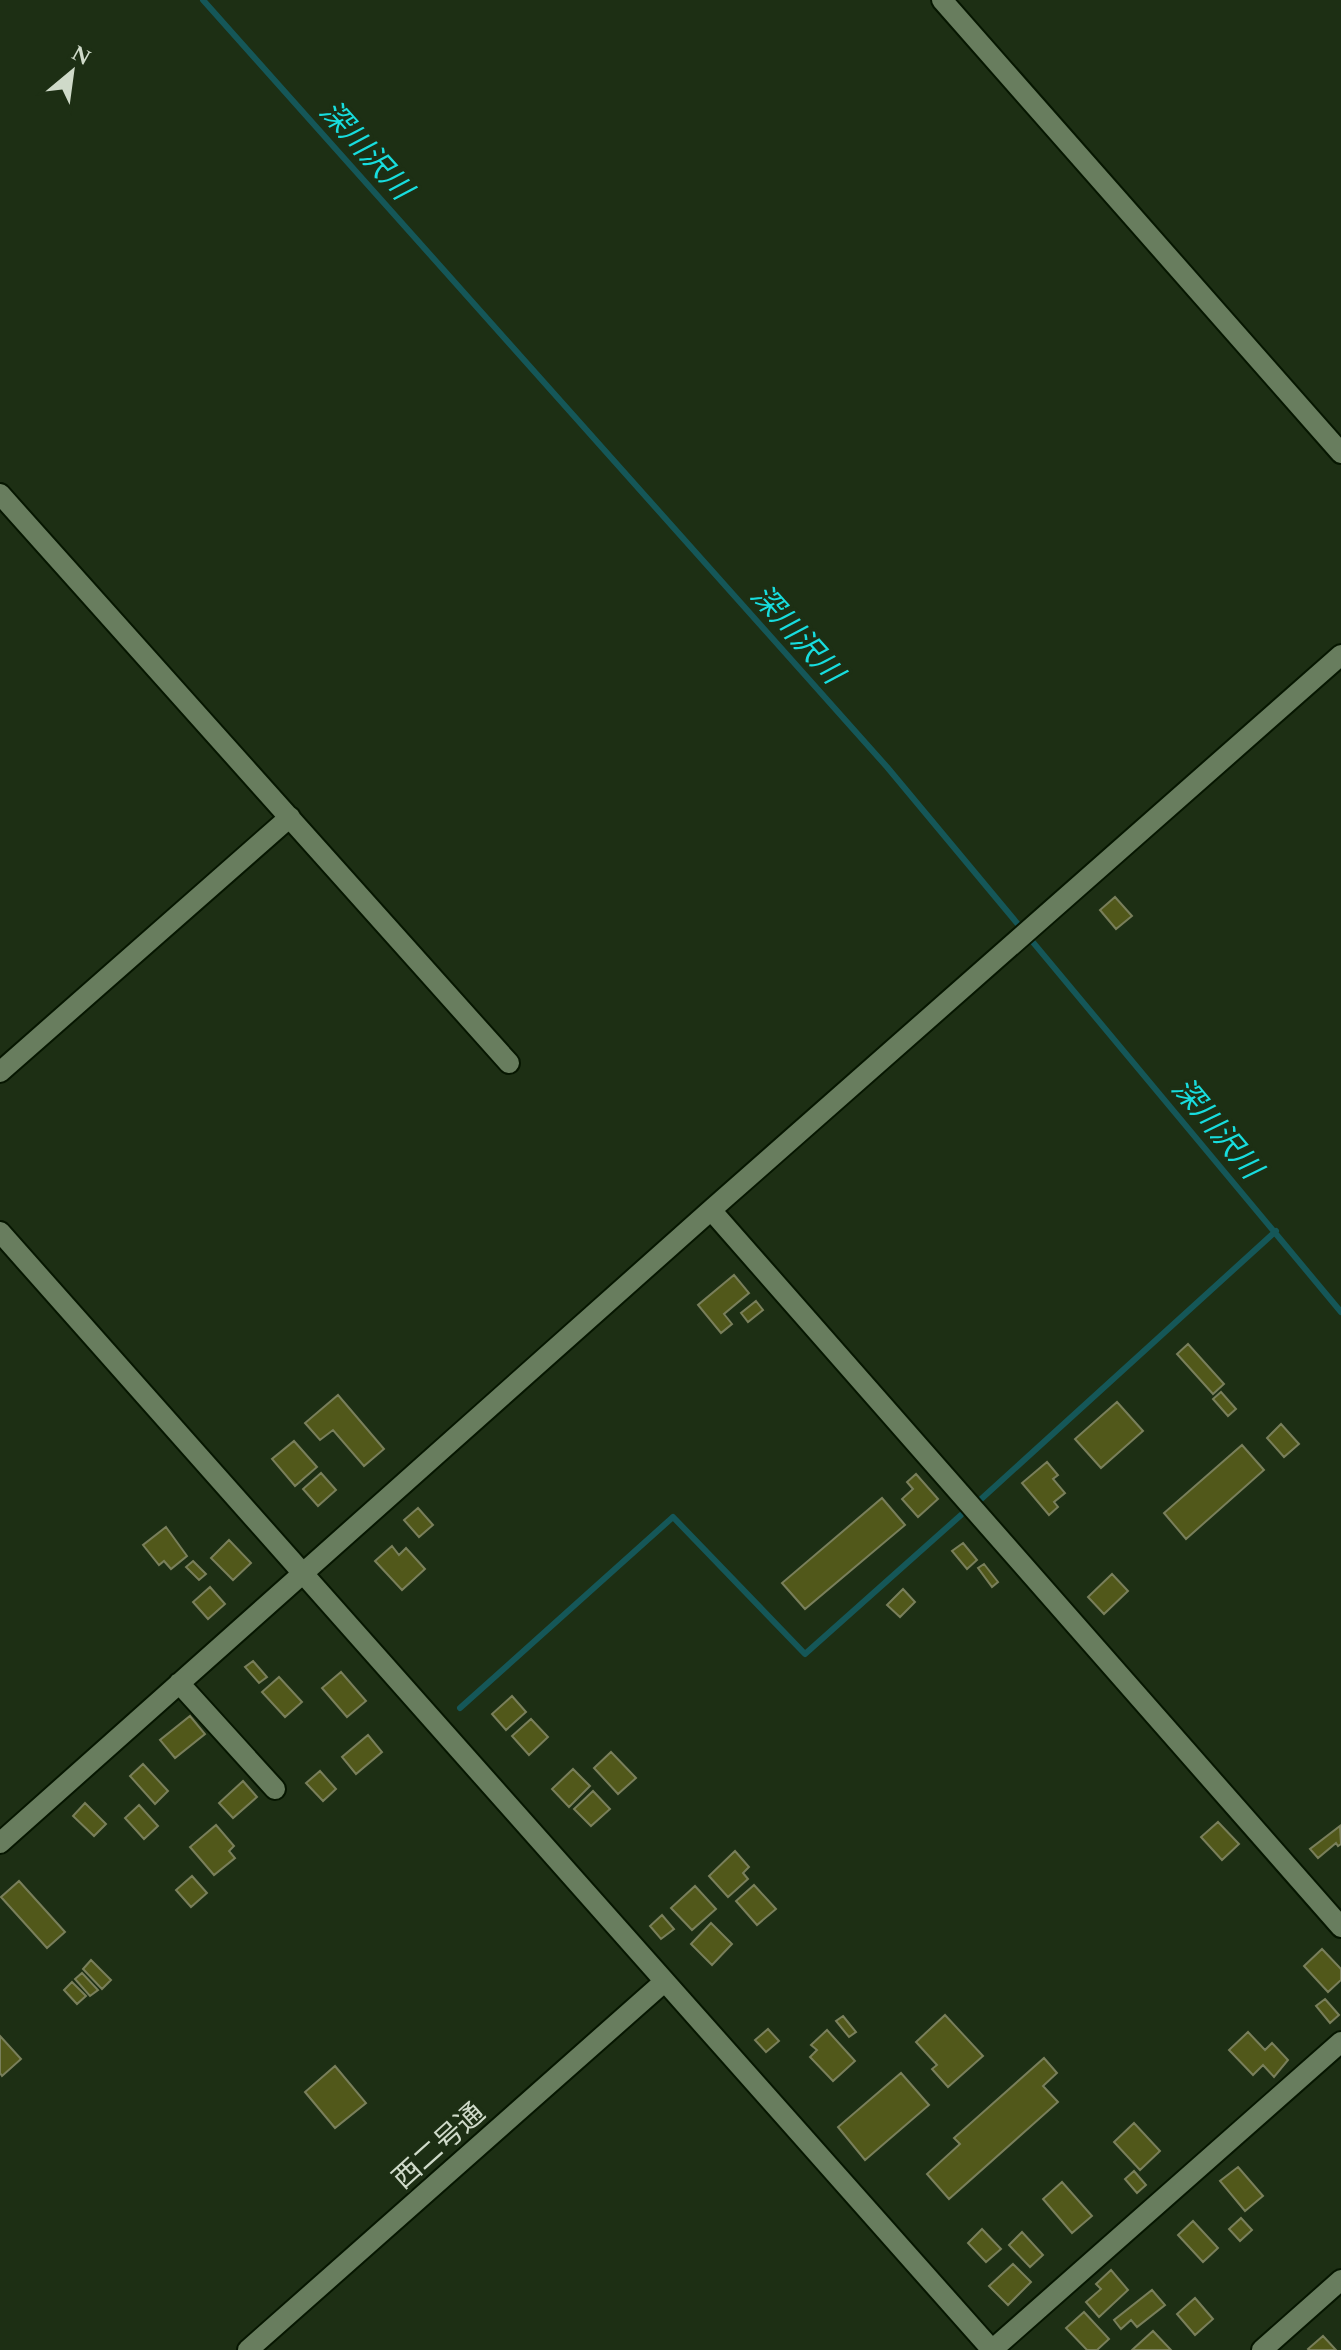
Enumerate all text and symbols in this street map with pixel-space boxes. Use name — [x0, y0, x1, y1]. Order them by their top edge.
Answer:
north arrow — [32, 32, 112, 112]
text: N — [65, 37, 97, 75]
water label: 深川沢川 — [308, 91, 425, 213]
water label: 深川沢川 — [739, 575, 856, 697]
water label: 深川沢川 — [1160, 1068, 1274, 1192]
street label: 西二号通 — [383, 2093, 495, 2200]

